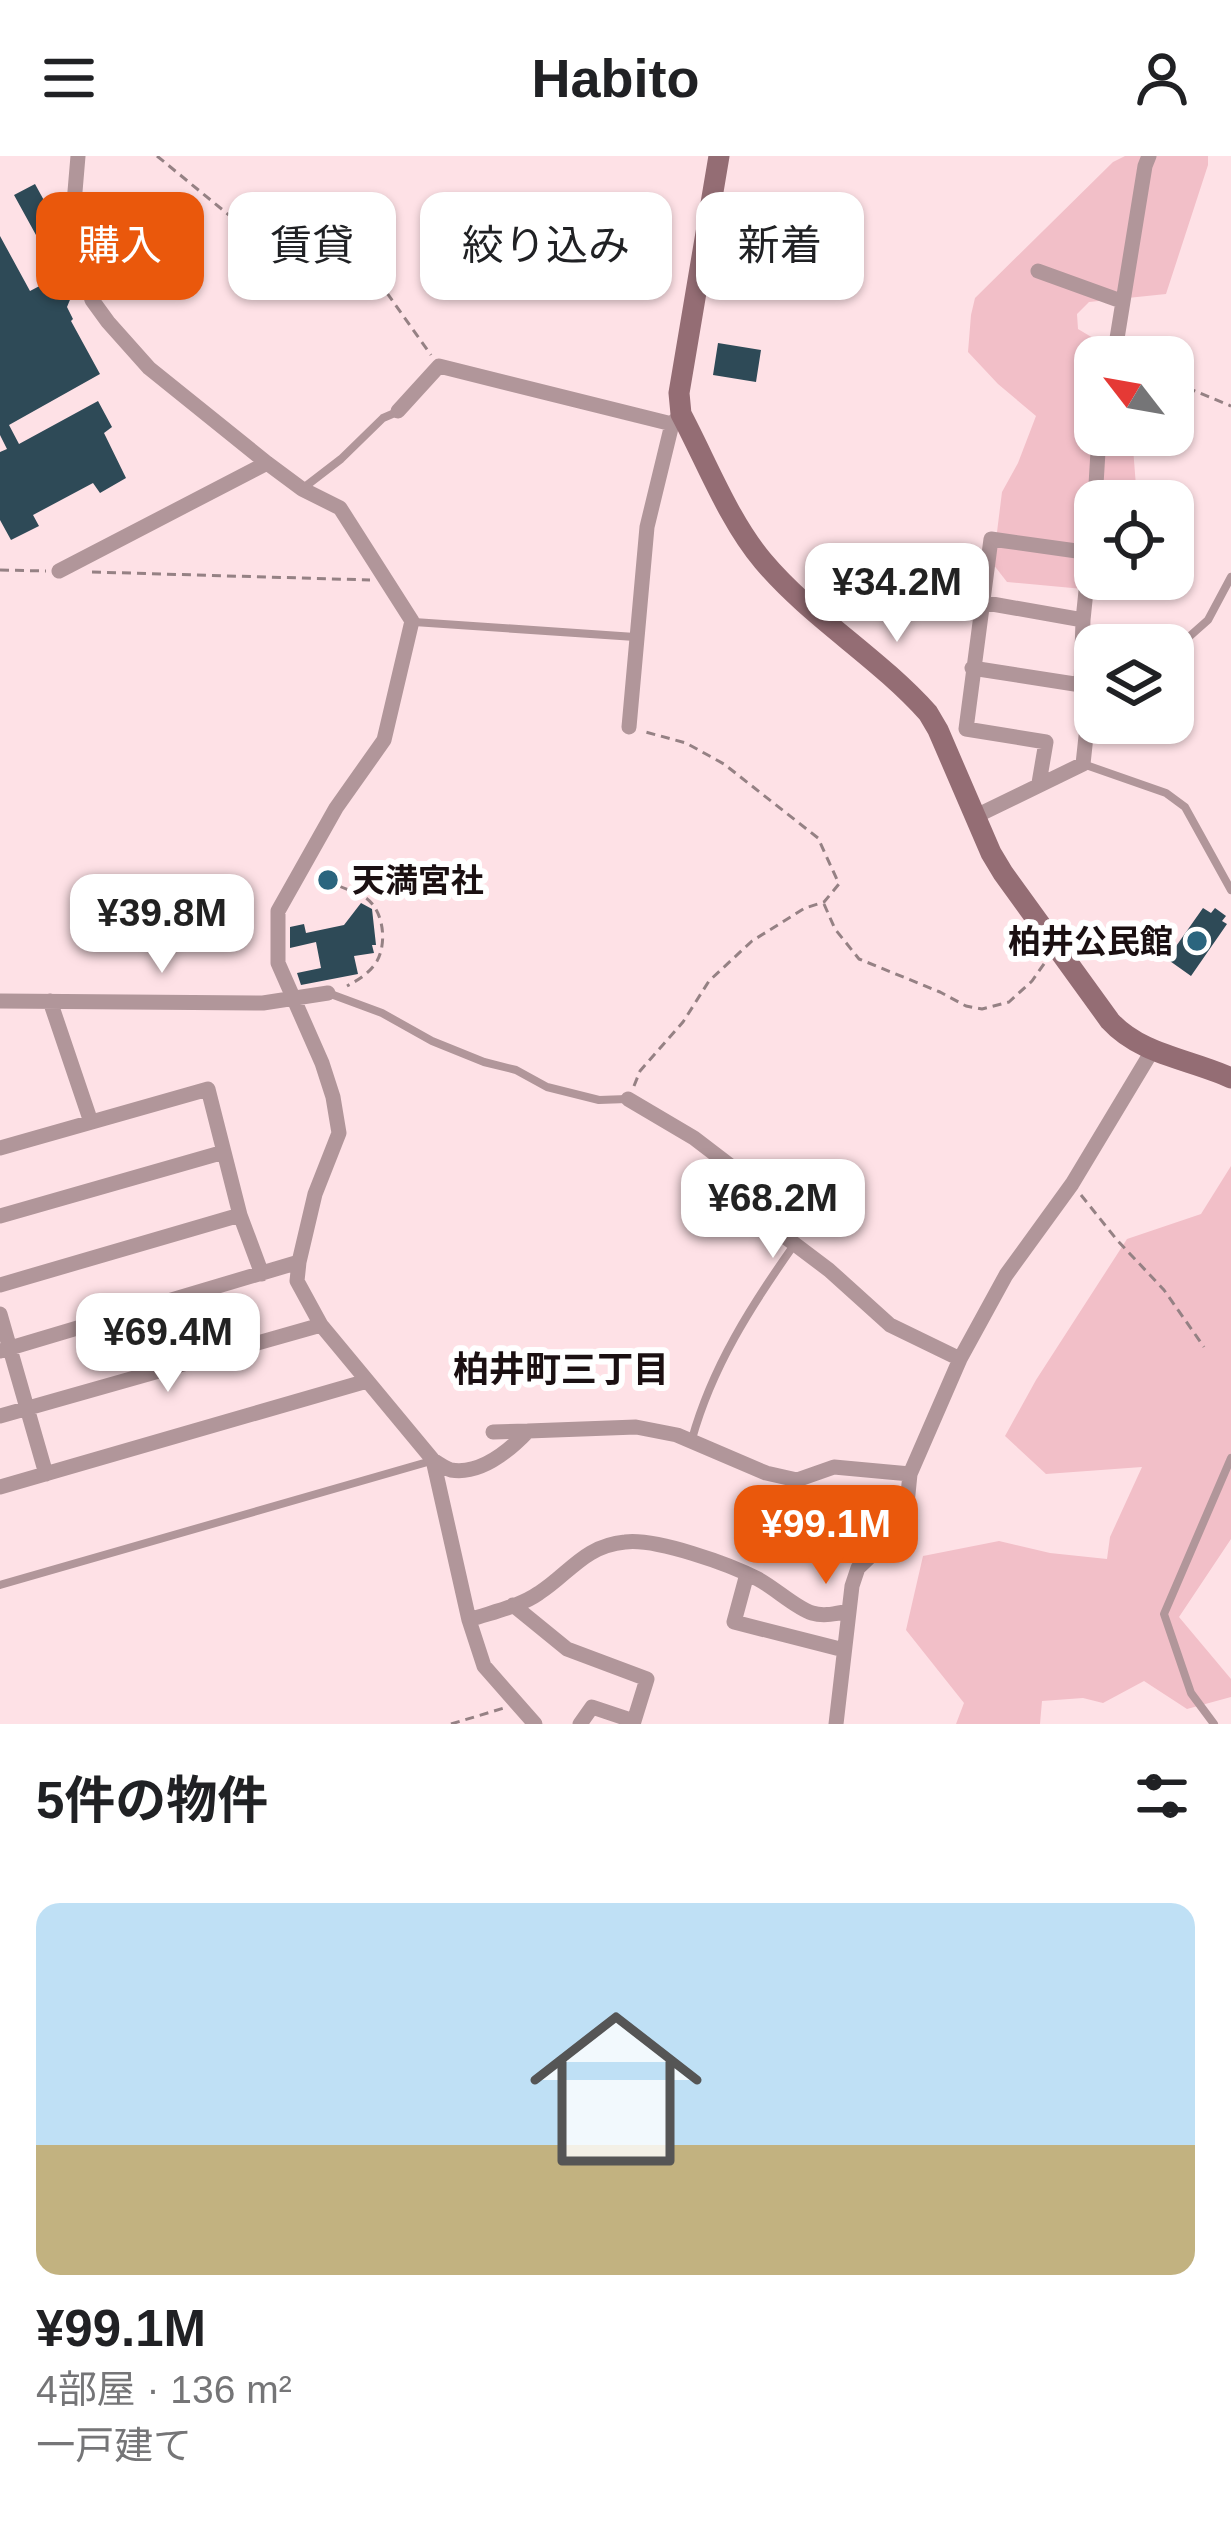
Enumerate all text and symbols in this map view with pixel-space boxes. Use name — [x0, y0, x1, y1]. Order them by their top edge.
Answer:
icon: menu — [36, 45, 102, 111]
icon: person — [1129, 45, 1195, 111]
text: Habito — [532, 48, 700, 108]
chip: 購入 — [36, 192, 204, 300]
chip: 賃貸 — [228, 192, 396, 300]
chip: 絞り込み — [420, 192, 672, 300]
chip: 新着 — [696, 192, 864, 300]
north arrow — [1074, 336, 1194, 456]
map controls — [1074, 336, 1194, 744]
button: locate — [1074, 480, 1194, 600]
pin: ¥34.2M — [799, 543, 995, 645]
text: ¥34.2M — [832, 560, 962, 603]
button: layers — [1074, 624, 1194, 744]
place label: 天満宮社 — [352, 862, 484, 899]
marker: 天満宮社 — [315, 867, 341, 893]
pin: ¥39.8M — [64, 874, 260, 976]
text: ¥39.8M — [97, 891, 227, 934]
place label: 柏井公民館 — [1008, 923, 1173, 960]
marker: 柏井公民館 — [1184, 928, 1210, 954]
pin: ¥68.2M — [675, 1159, 871, 1261]
text: ¥68.2M — [708, 1176, 838, 1219]
pin: ¥69.4M — [70, 1293, 266, 1395]
text: ¥69.4M — [103, 1310, 233, 1353]
district label: 柏井町三丁目 — [453, 1349, 669, 1390]
pin: ¥99.1M — [728, 1485, 924, 1587]
text: ¥99.1M — [761, 1502, 891, 1545]
icon: filters — [1129, 1763, 1195, 1829]
text: 5件の物件 — [36, 1772, 268, 1829]
icon: home — [508, 1981, 724, 2197]
text: ¥99.1M — [36, 2300, 206, 2357]
text: 4部屋 · 136 m² — [36, 2368, 292, 2411]
text: 一戸建て — [36, 2424, 192, 2467]

